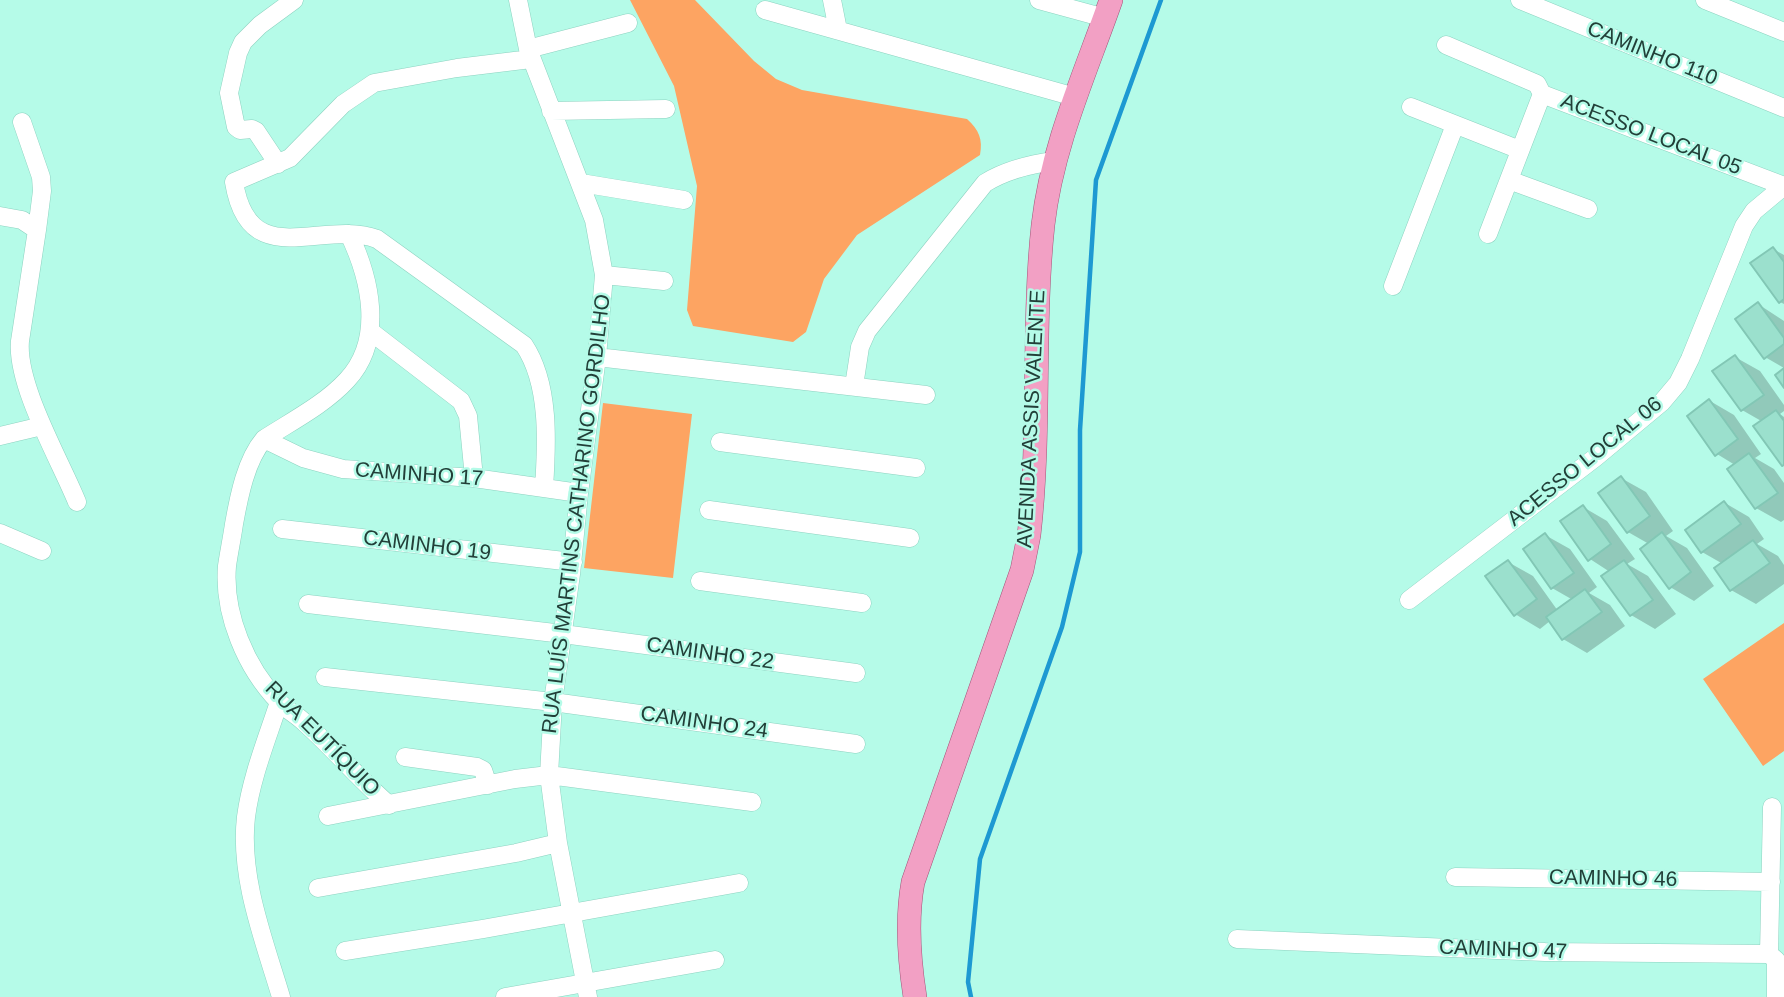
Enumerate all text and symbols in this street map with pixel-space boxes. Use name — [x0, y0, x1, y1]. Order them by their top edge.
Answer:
street label: CAMINHO 110 — [1583, 16, 1721, 92]
street label: ACESSO LOCAL 05 — [1557, 89, 1745, 181]
street label: AVENIDA ASSIS VALENTE — [1013, 289, 1051, 549]
street label: RUA LUÍS MARTINS CATHARINO GORDILHO — [538, 293, 616, 735]
street label: ACESSO LOCAL 06 — [1503, 392, 1667, 532]
street label: CAMINHO 17 — [354, 458, 484, 492]
street label: CAMINHO 19 — [362, 526, 492, 566]
street label: CAMINHO 22 — [645, 633, 775, 675]
street label: RUA EUTÍQUIO — [259, 676, 385, 802]
street label: CAMINHO 24 — [639, 702, 769, 744]
street label: CAMINHO 46 — [1549, 865, 1677, 893]
street label: CAMINHO 47 — [1438, 935, 1568, 965]

